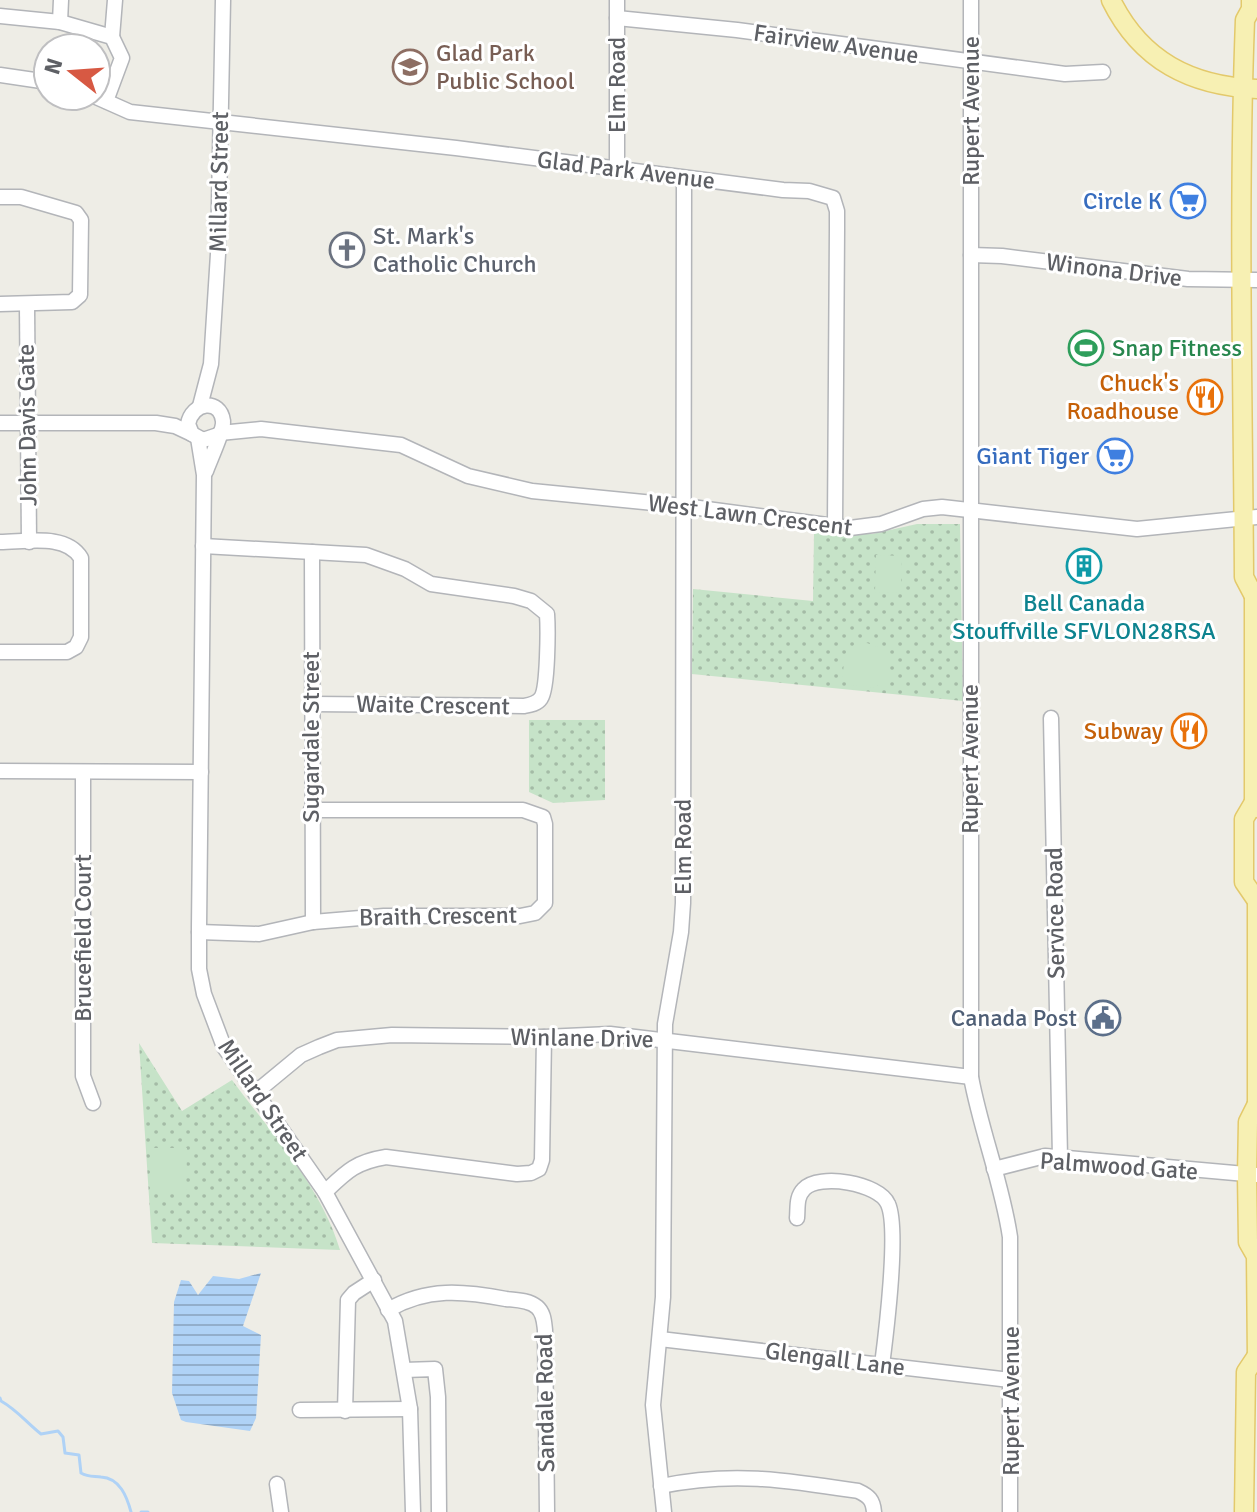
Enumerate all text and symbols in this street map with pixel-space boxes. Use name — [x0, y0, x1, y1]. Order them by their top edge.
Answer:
street label: Fairview Avenue — [751, 18, 921, 70]
north arrow — [32, 32, 112, 112]
street label: Rupert Avenue — [956, 36, 986, 186]
street label: Elm Road — [602, 37, 632, 133]
place label: Glad Park Public School — [436, 38, 575, 96]
school or university icon: Glad Park Public School — [391, 48, 429, 86]
text: N — [38, 55, 69, 78]
street label: Millard Street — [203, 111, 235, 253]
street label: Glad Park Avenue — [535, 144, 717, 196]
supermarket icon: Circle K — [1169, 182, 1207, 220]
place label: Circle K — [1083, 186, 1162, 216]
place label: St. Mark's Catholic Church — [373, 221, 537, 279]
church icon: St. Mark's Catholic Church — [328, 231, 366, 269]
street label: Winona Drive — [1044, 247, 1184, 293]
sports icon: Snap Fitness — [1067, 329, 1105, 367]
place label: Snap Fitness — [1112, 333, 1242, 363]
street label: John Davis Gate — [11, 344, 43, 506]
place label: Chuck's Roadhouse — [1066, 368, 1179, 426]
restaurant icon: Chuck's Roadhouse — [1186, 378, 1224, 416]
supermarket icon: Giant Tiger — [1096, 437, 1134, 475]
place label: Giant Tiger — [976, 441, 1089, 471]
street label: West Lawn Crescent — [646, 488, 854, 542]
building icon: Bell Canada Stouffville SFVLON28RSA — [1065, 547, 1103, 585]
place label: Bell Canada Stouffville SFVLON28RSA — [952, 588, 1216, 646]
street label: Sugardale Street — [296, 651, 326, 823]
street label: Rupert Avenue — [955, 684, 985, 834]
street label: Waite Crescent — [356, 689, 510, 721]
restaurant icon: Subway — [1170, 712, 1208, 750]
place label: Subway — [1084, 716, 1163, 746]
street label: Elm Road — [668, 799, 698, 895]
street label: Service Road — [1039, 847, 1071, 979]
street label: Brucefield Court — [68, 854, 98, 1022]
street label: Braith Crescent — [359, 900, 517, 932]
public building icon: Canada Post — [1084, 999, 1122, 1037]
place label: Canada Post — [951, 1003, 1077, 1033]
street label: Winlane Drive — [510, 1022, 654, 1054]
street label: Millard Street — [211, 1033, 315, 1167]
street label: Palmwood Gate — [1039, 1146, 1199, 1186]
street label: Rupert Avenue — [996, 1326, 1026, 1476]
street label: Sandale Road — [529, 1333, 561, 1473]
street label: Glengall Lane — [763, 1336, 907, 1382]

